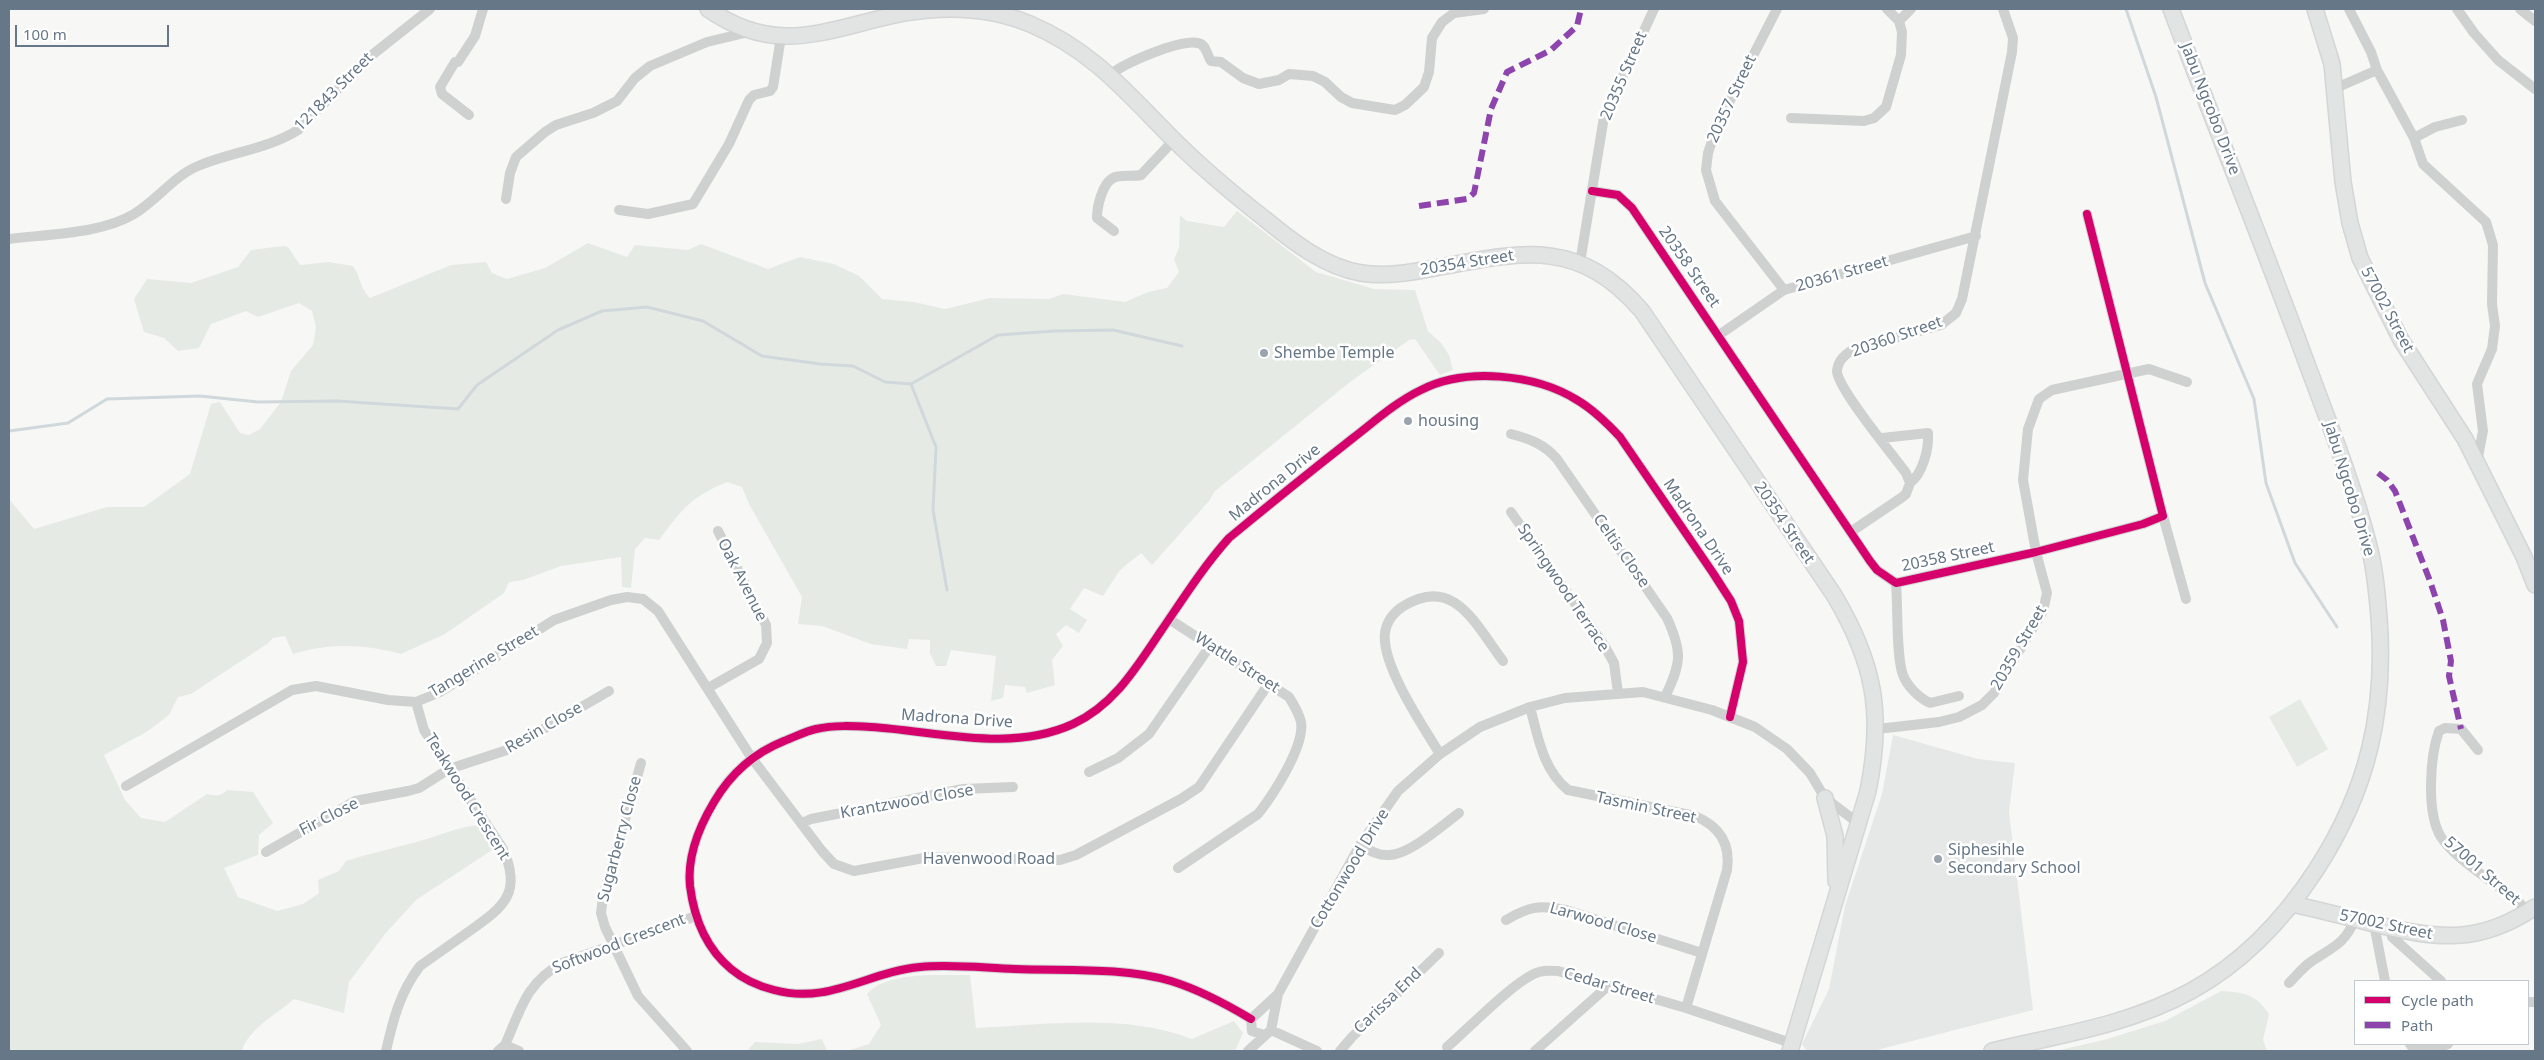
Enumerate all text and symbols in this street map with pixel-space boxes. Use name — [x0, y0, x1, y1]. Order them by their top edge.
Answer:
scale bar — [18, 15, 171, 47]
text: 100 m — [23, 24, 67, 44]
street label: 20355 Street — [1597, 29, 1651, 123]
street label: Jabu Ngcobo Drive — [2176, 40, 2244, 178]
street label: 121843 Street — [291, 49, 377, 135]
street label: 20357 Street — [1703, 52, 1761, 146]
street label: 20358 Street — [1654, 223, 1724, 311]
street label: 20354 Street — [1419, 246, 1515, 280]
street label: 20361 Street — [1794, 252, 1890, 296]
street label: 57002 Street — [2356, 264, 2418, 356]
street label: 20360 Street — [1849, 313, 1945, 361]
place label: Shembe Temple — [1274, 343, 1394, 363]
marker: Shembe Temple — [1258, 347, 1270, 359]
place label: housing — [1418, 411, 1479, 431]
marker: housing — [1402, 415, 1414, 427]
street label: Jabu Ngcobo Drive — [2319, 419, 2379, 559]
street label: Madrona Drive — [1225, 440, 1325, 526]
street label: Madrona Drive — [1659, 475, 1737, 579]
street label: 20354 Street — [1750, 478, 1818, 568]
street label: Celtis Close — [1589, 510, 1653, 592]
street label: Springwood Terrace — [1513, 520, 1613, 656]
street label: Oak Avenue — [713, 535, 771, 625]
street label: 20358 Street — [1900, 538, 1996, 576]
street label: 20359 Street — [1987, 602, 2051, 694]
street label: Tangerine Street — [426, 622, 542, 702]
street label: Wattle Street — [1191, 629, 1283, 697]
street label: Resin Close — [502, 698, 586, 758]
street label: Madrona Drive — [901, 706, 1013, 732]
street label: Teakwood Crescent — [420, 730, 514, 864]
street label: Sugarberry Close — [594, 774, 646, 904]
street label: Krantzwood Close — [839, 781, 975, 823]
street label: Tasmin Street — [1594, 788, 1698, 828]
street label: Fir Close — [296, 794, 362, 840]
street label: Cottonwood Drive — [1307, 806, 1393, 932]
street label: 57001 Street — [2440, 833, 2524, 909]
place label: Siphesihle Secondary School — [1948, 840, 2081, 878]
street label: Havenwood Road — [923, 849, 1055, 869]
marker: Siphesihle Secondary School — [1932, 853, 1944, 865]
street label: Larwood Close — [1547, 899, 1659, 947]
street label: 57002 Street — [2338, 906, 2434, 944]
street label: Softwood Crescent — [550, 910, 688, 978]
street label: Carissa End — [1350, 964, 1426, 1038]
street label: Cedar Street — [1561, 964, 1657, 1008]
legend — [2354, 980, 2529, 1045]
text: Cycle path — [2401, 990, 2474, 1010]
text: Path — [2401, 1015, 2433, 1035]

